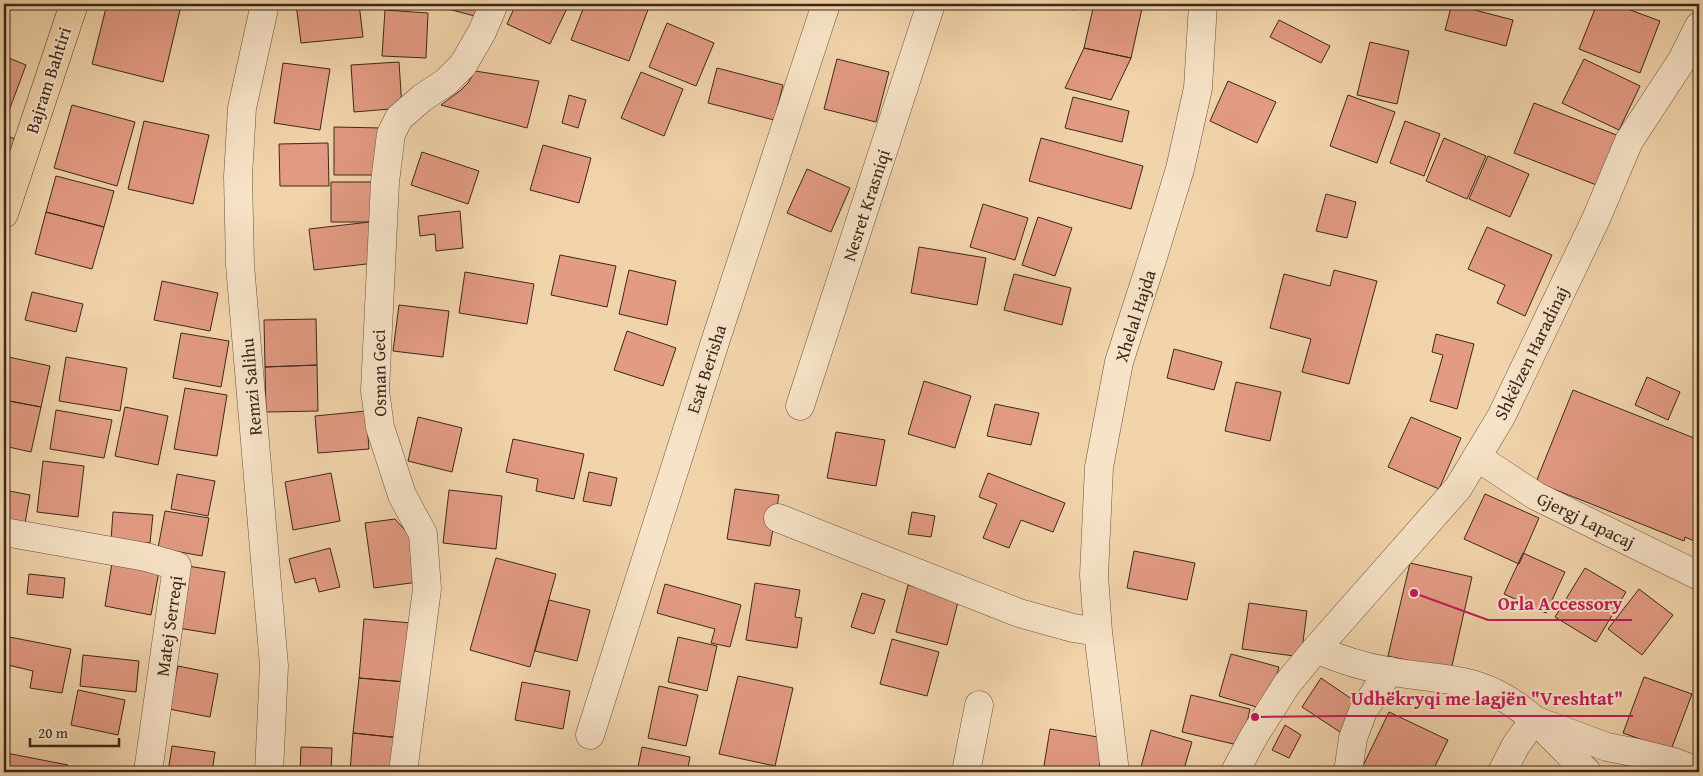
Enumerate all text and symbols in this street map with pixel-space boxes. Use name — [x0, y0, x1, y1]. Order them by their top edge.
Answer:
street label: Bajram Bahtiri — [18, 23, 78, 137]
street label: Nesret Krasniqi — [835, 145, 897, 265]
street label: Xhelal Hajda — [1107, 266, 1163, 366]
street label: Shkëlzen Haradinaj — [1487, 281, 1575, 425]
street label: Esat Berisha — [679, 321, 733, 417]
street label: Osman Geci — [365, 329, 393, 417]
street label: Remzi Salihu — [233, 337, 269, 437]
street label: Gjergj Lapacaj — [1532, 485, 1640, 555]
street label: Matej Serreqi — [149, 574, 189, 678]
callout: Orla Accessory — [1488, 586, 1632, 620]
text: Orla Accessory — [1498, 589, 1622, 617]
callout: Udhëkryqi me lagjën "Vreshtat" — [1341, 682, 1633, 716]
text: Udhëkryqi me lagjën "Vreshtat" — [1351, 684, 1623, 712]
scale bar — [30, 716, 119, 748]
text: 20 m — [38, 722, 69, 743]

